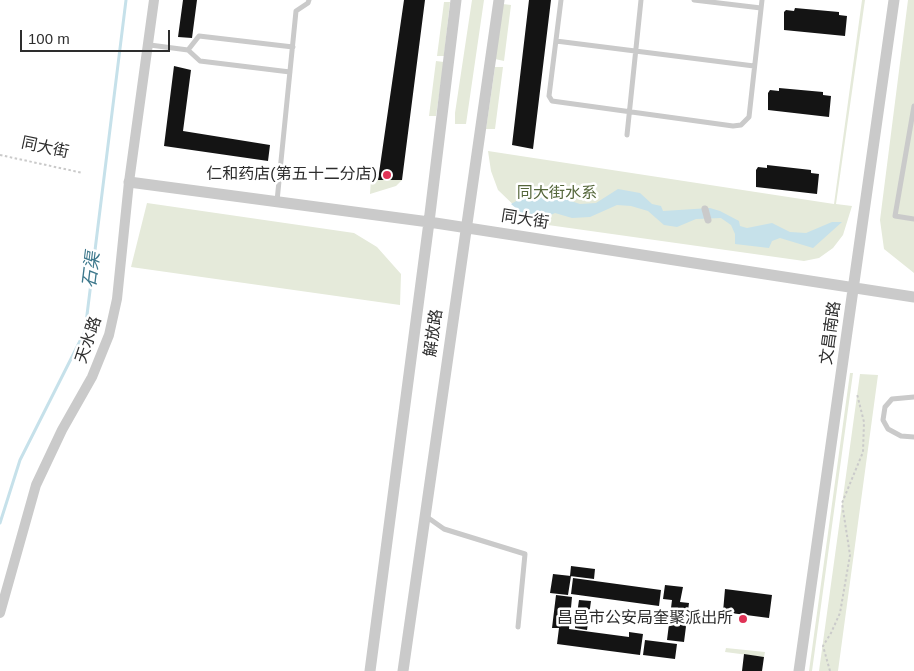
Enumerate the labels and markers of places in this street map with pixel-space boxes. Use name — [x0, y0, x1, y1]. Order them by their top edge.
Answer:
place label: 仁和药店(第五十二分店) — [206, 165, 377, 185]
marker: 仁和药店(第五十二分店) — [381, 169, 393, 181]
place label: 昌邑市公安局奎聚派出所 — [557, 609, 733, 629]
marker: 昌邑市公安局奎聚派出所 — [737, 613, 749, 625]

